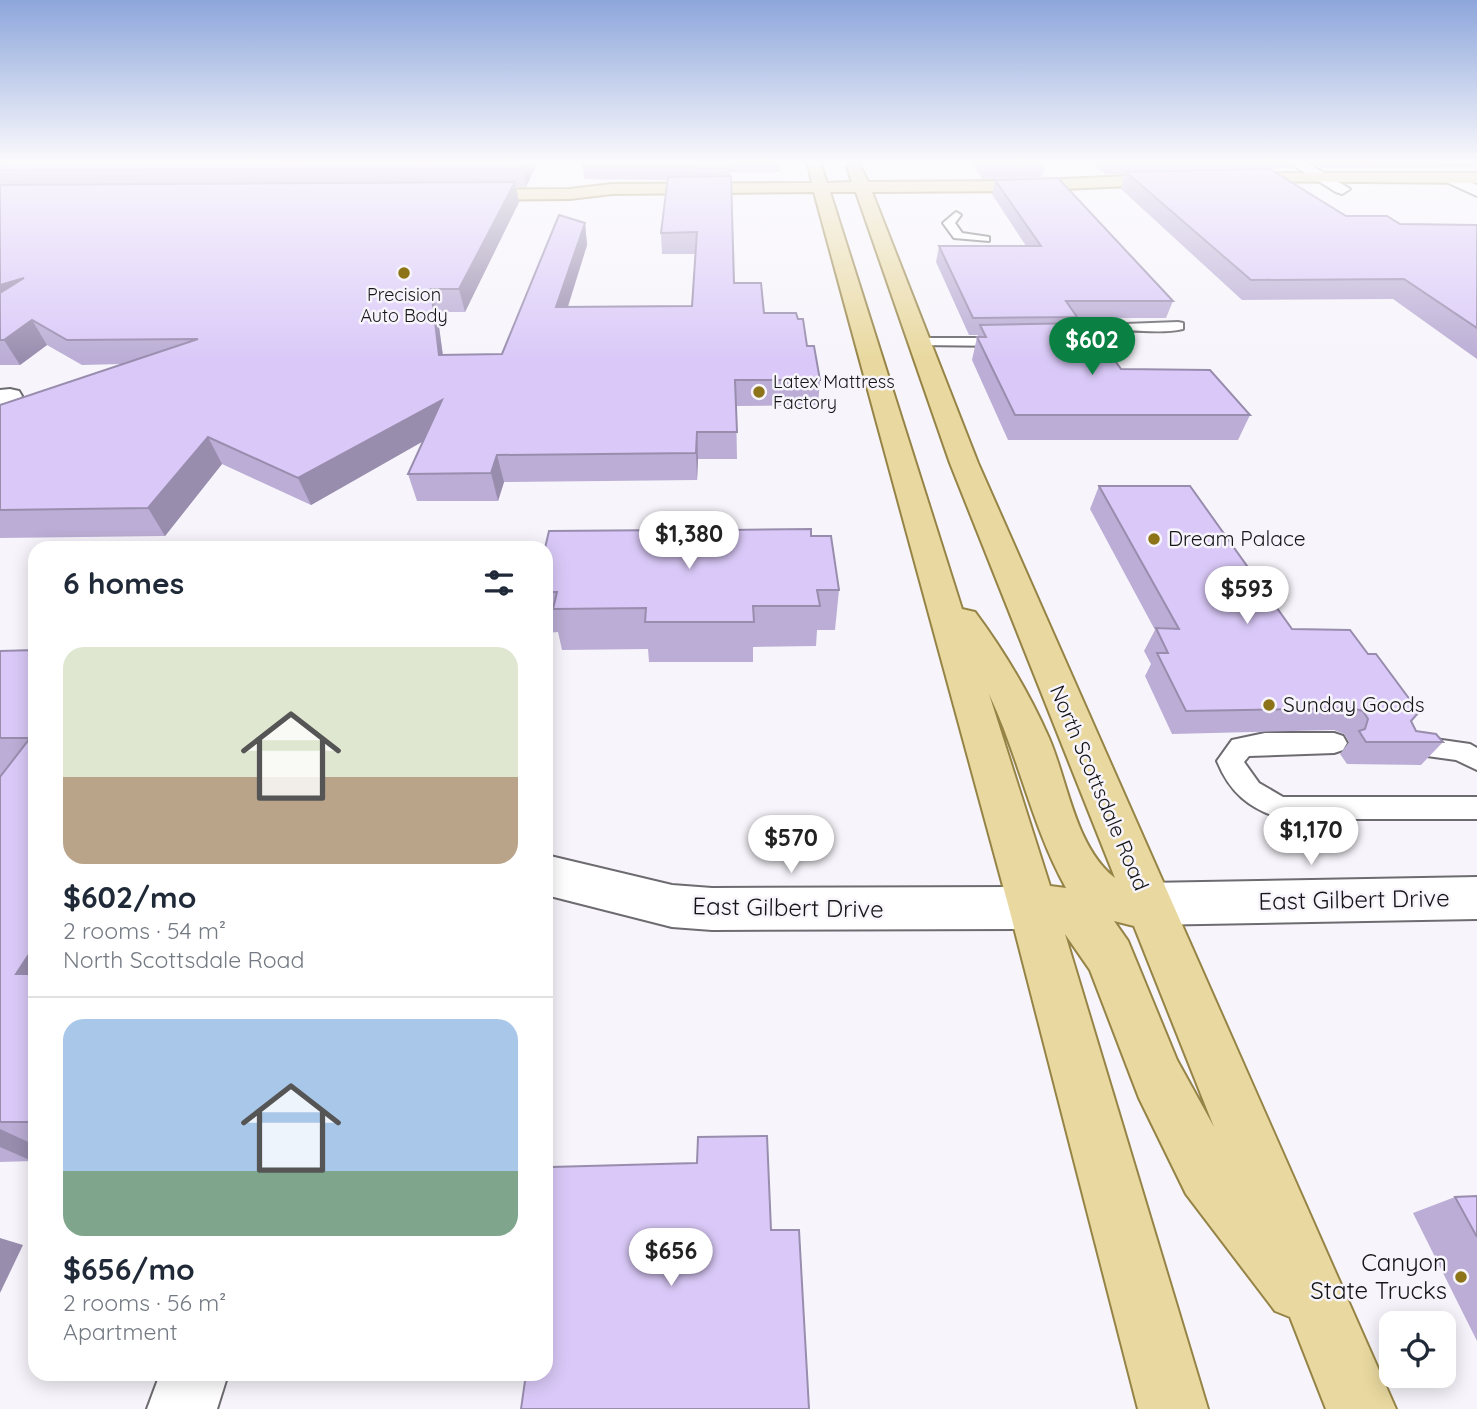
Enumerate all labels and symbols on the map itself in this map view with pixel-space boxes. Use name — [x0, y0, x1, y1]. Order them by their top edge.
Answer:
marker: Precision Auto Body — [396, 265, 412, 281]
place label: Precision Auto Body — [360, 283, 448, 327]
pin: $602 — [1051, 318, 1133, 377]
place label: Latex Mattress Factory — [773, 370, 895, 414]
marker: Latex Mattress Factory — [751, 384, 767, 400]
pin: $1,380 — [632, 512, 746, 571]
place label: Dream Palace — [1168, 525, 1306, 551]
marker: Dream Palace — [1146, 531, 1162, 547]
pin: $593 — [1206, 566, 1288, 626]
street label: North Scottsdale Road — [1045, 681, 1155, 894]
place label: Sunday Goods — [1283, 691, 1425, 717]
marker: Sunday Goods — [1261, 697, 1277, 713]
pin: $1,170 — [1254, 808, 1368, 867]
pin: $570 — [750, 816, 832, 875]
street label: East Gilbert Drive — [1258, 882, 1450, 916]
street label: East Gilbert Drive — [692, 890, 884, 924]
pin: $656 — [630, 1228, 712, 1288]
place label: Canyon State Trucks — [1310, 1247, 1447, 1305]
marker: Canyon State Trucks — [1453, 1269, 1469, 1285]

